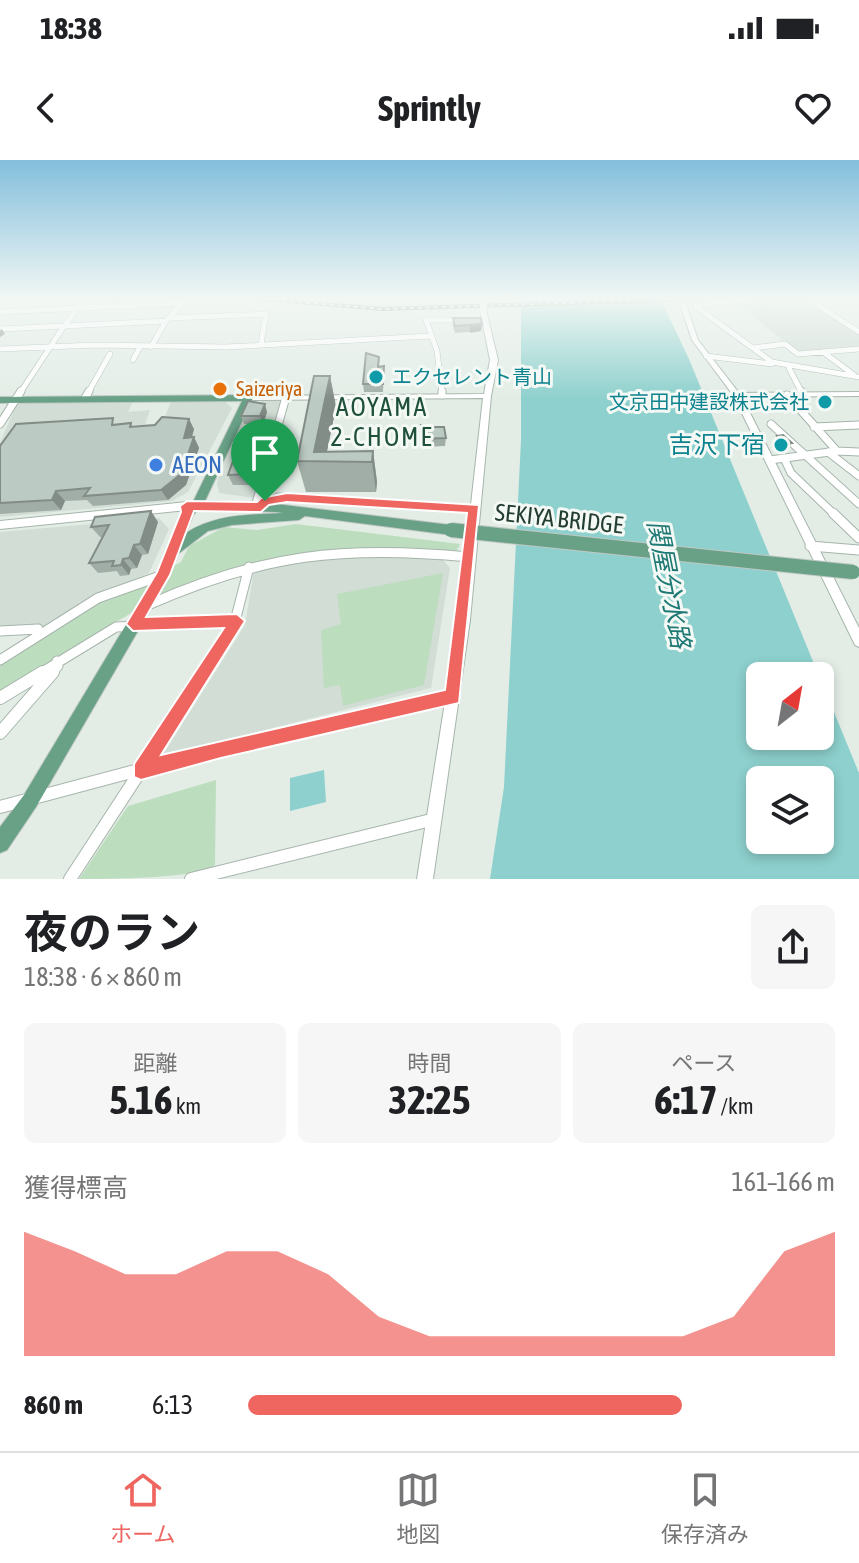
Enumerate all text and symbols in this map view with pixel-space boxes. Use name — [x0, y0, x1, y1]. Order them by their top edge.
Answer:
text: 18:38 — [40, 11, 102, 45]
icon: back — [24, 86, 68, 130]
icon: heart — [791, 86, 835, 130]
text: Sprintly — [378, 87, 481, 129]
place label: エクセレント青山 — [392, 365, 552, 388]
marker: エクセレント青山 — [367, 368, 385, 386]
place label: Saizeriya — [236, 377, 302, 400]
marker: Saizeriya — [211, 380, 229, 398]
place label: 文京田中建設株式会社 — [609, 390, 809, 413]
district label: AOYAMA 2-CHOME — [330, 392, 434, 452]
marker: 文京田中建設株式会社 — [816, 393, 834, 411]
pin — [231, 419, 299, 501]
icon: arrive — [243, 431, 287, 475]
place label: 吉沢下宿 — [669, 431, 765, 458]
marker: 吉沢下宿 — [772, 436, 790, 454]
place label: AEON — [172, 451, 222, 478]
marker: AEON — [147, 456, 165, 474]
street label: SEKIYA BRIDGE — [494, 498, 624, 539]
water label: 関屋分水路 — [642, 517, 697, 653]
north arrow — [746, 662, 834, 750]
map controls — [746, 662, 834, 854]
button: layers — [746, 766, 834, 854]
button: share — [751, 905, 835, 989]
text: 夜のラン — [24, 907, 200, 957]
text: 18:38 · 6 × 860 m — [24, 962, 182, 992]
text: 距離 — [133, 1050, 177, 1076]
text: 時間 — [407, 1050, 452, 1076]
text: ペース — [671, 1050, 736, 1076]
text: 5.16 — [109, 1077, 173, 1122]
text: 32:25 — [388, 1077, 471, 1122]
text: 6:17 — [654, 1077, 718, 1122]
text: km — [173, 1093, 201, 1119]
text: /km — [718, 1093, 754, 1119]
text: 161–166 m — [732, 1167, 835, 1197]
text: 獲得標高 — [24, 1173, 128, 1203]
text: 860 m — [24, 1390, 83, 1420]
text: 6:13 — [152, 1390, 193, 1420]
tab: ホーム — [110, 1468, 176, 1548]
tab: 地図 — [396, 1468, 440, 1548]
tab: 保存済み — [661, 1468, 749, 1548]

